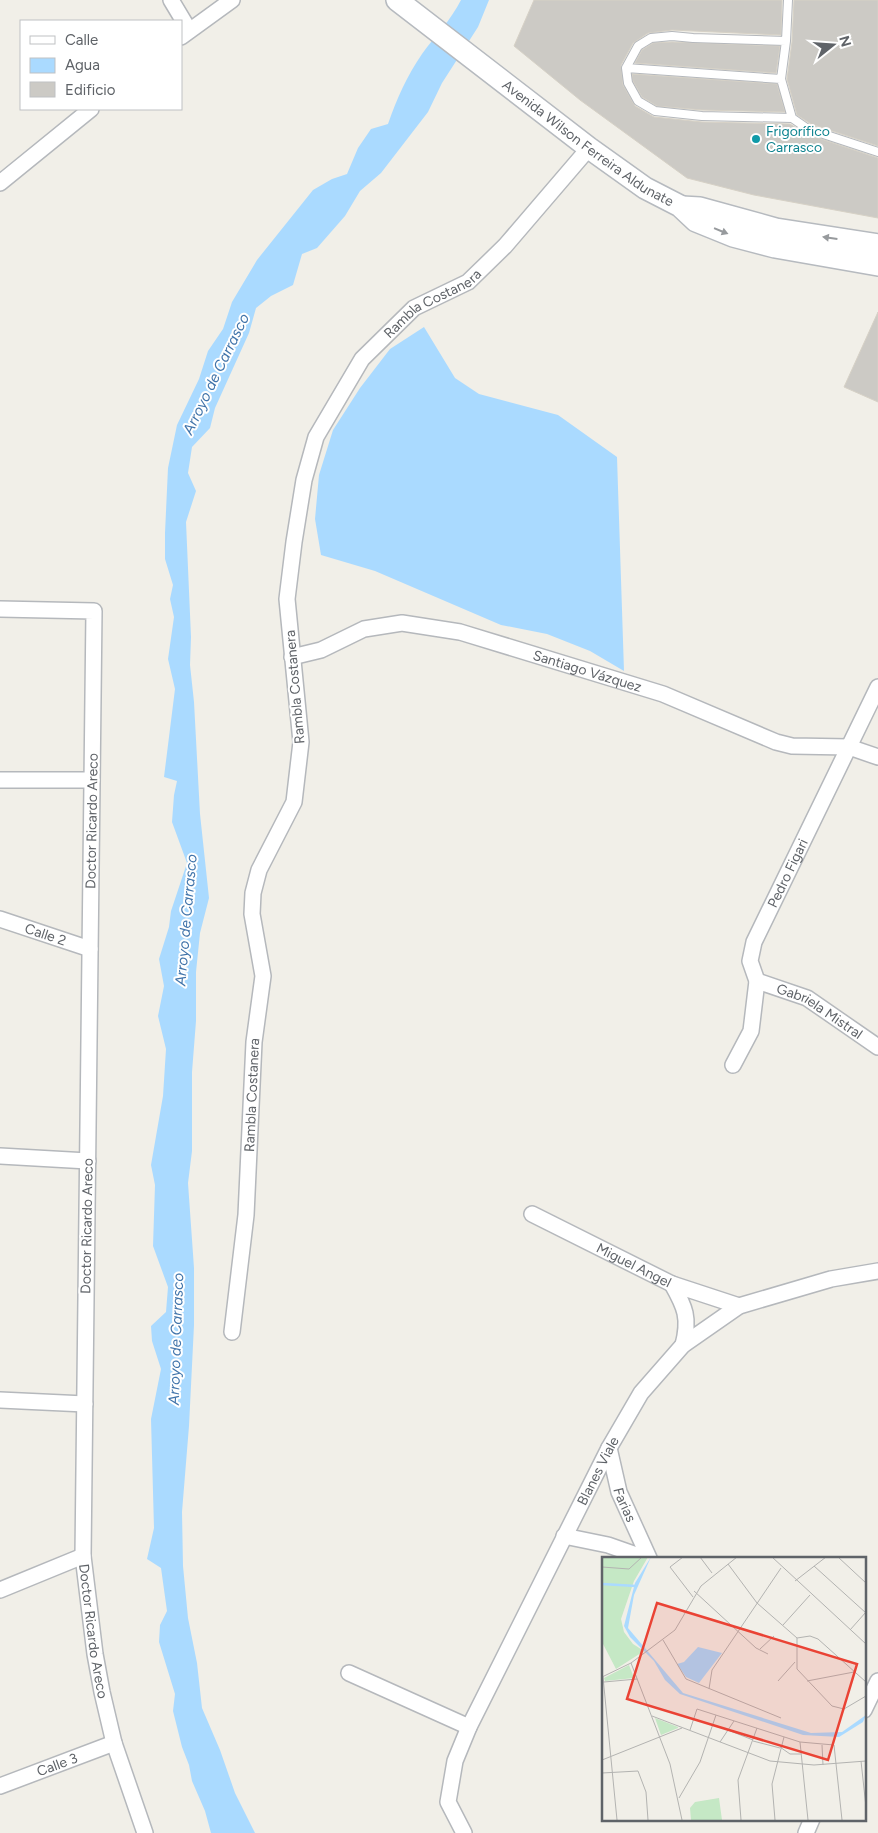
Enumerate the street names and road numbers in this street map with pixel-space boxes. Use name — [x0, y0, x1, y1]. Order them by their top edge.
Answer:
street label: Avenida Wilson Ferreira Aldunate — [499, 76, 677, 210]
street label: Rambla Costanera — [380, 265, 485, 342]
street label: Rambla Costanera — [282, 629, 308, 745]
street label: Santiago Vázquez — [531, 646, 644, 696]
street label: Doctor Ricardo Areco — [82, 753, 102, 889]
street label: Pedro Figari — [764, 836, 811, 910]
street label: Calle 2 — [23, 919, 68, 949]
street label: Gabriela Mistral — [775, 980, 866, 1042]
street label: Rambla Costanera — [240, 1037, 263, 1152]
street label: Doctor Ricardo Areco — [77, 1158, 97, 1294]
street label: Miguel Angel — [594, 1239, 674, 1291]
street label: Blanes Viale — [573, 1433, 623, 1508]
street label: Farias — [610, 1486, 640, 1525]
street label: Doctor Ricardo Areco — [76, 1563, 112, 1700]
street label: Calle 3 — [34, 1749, 80, 1780]

